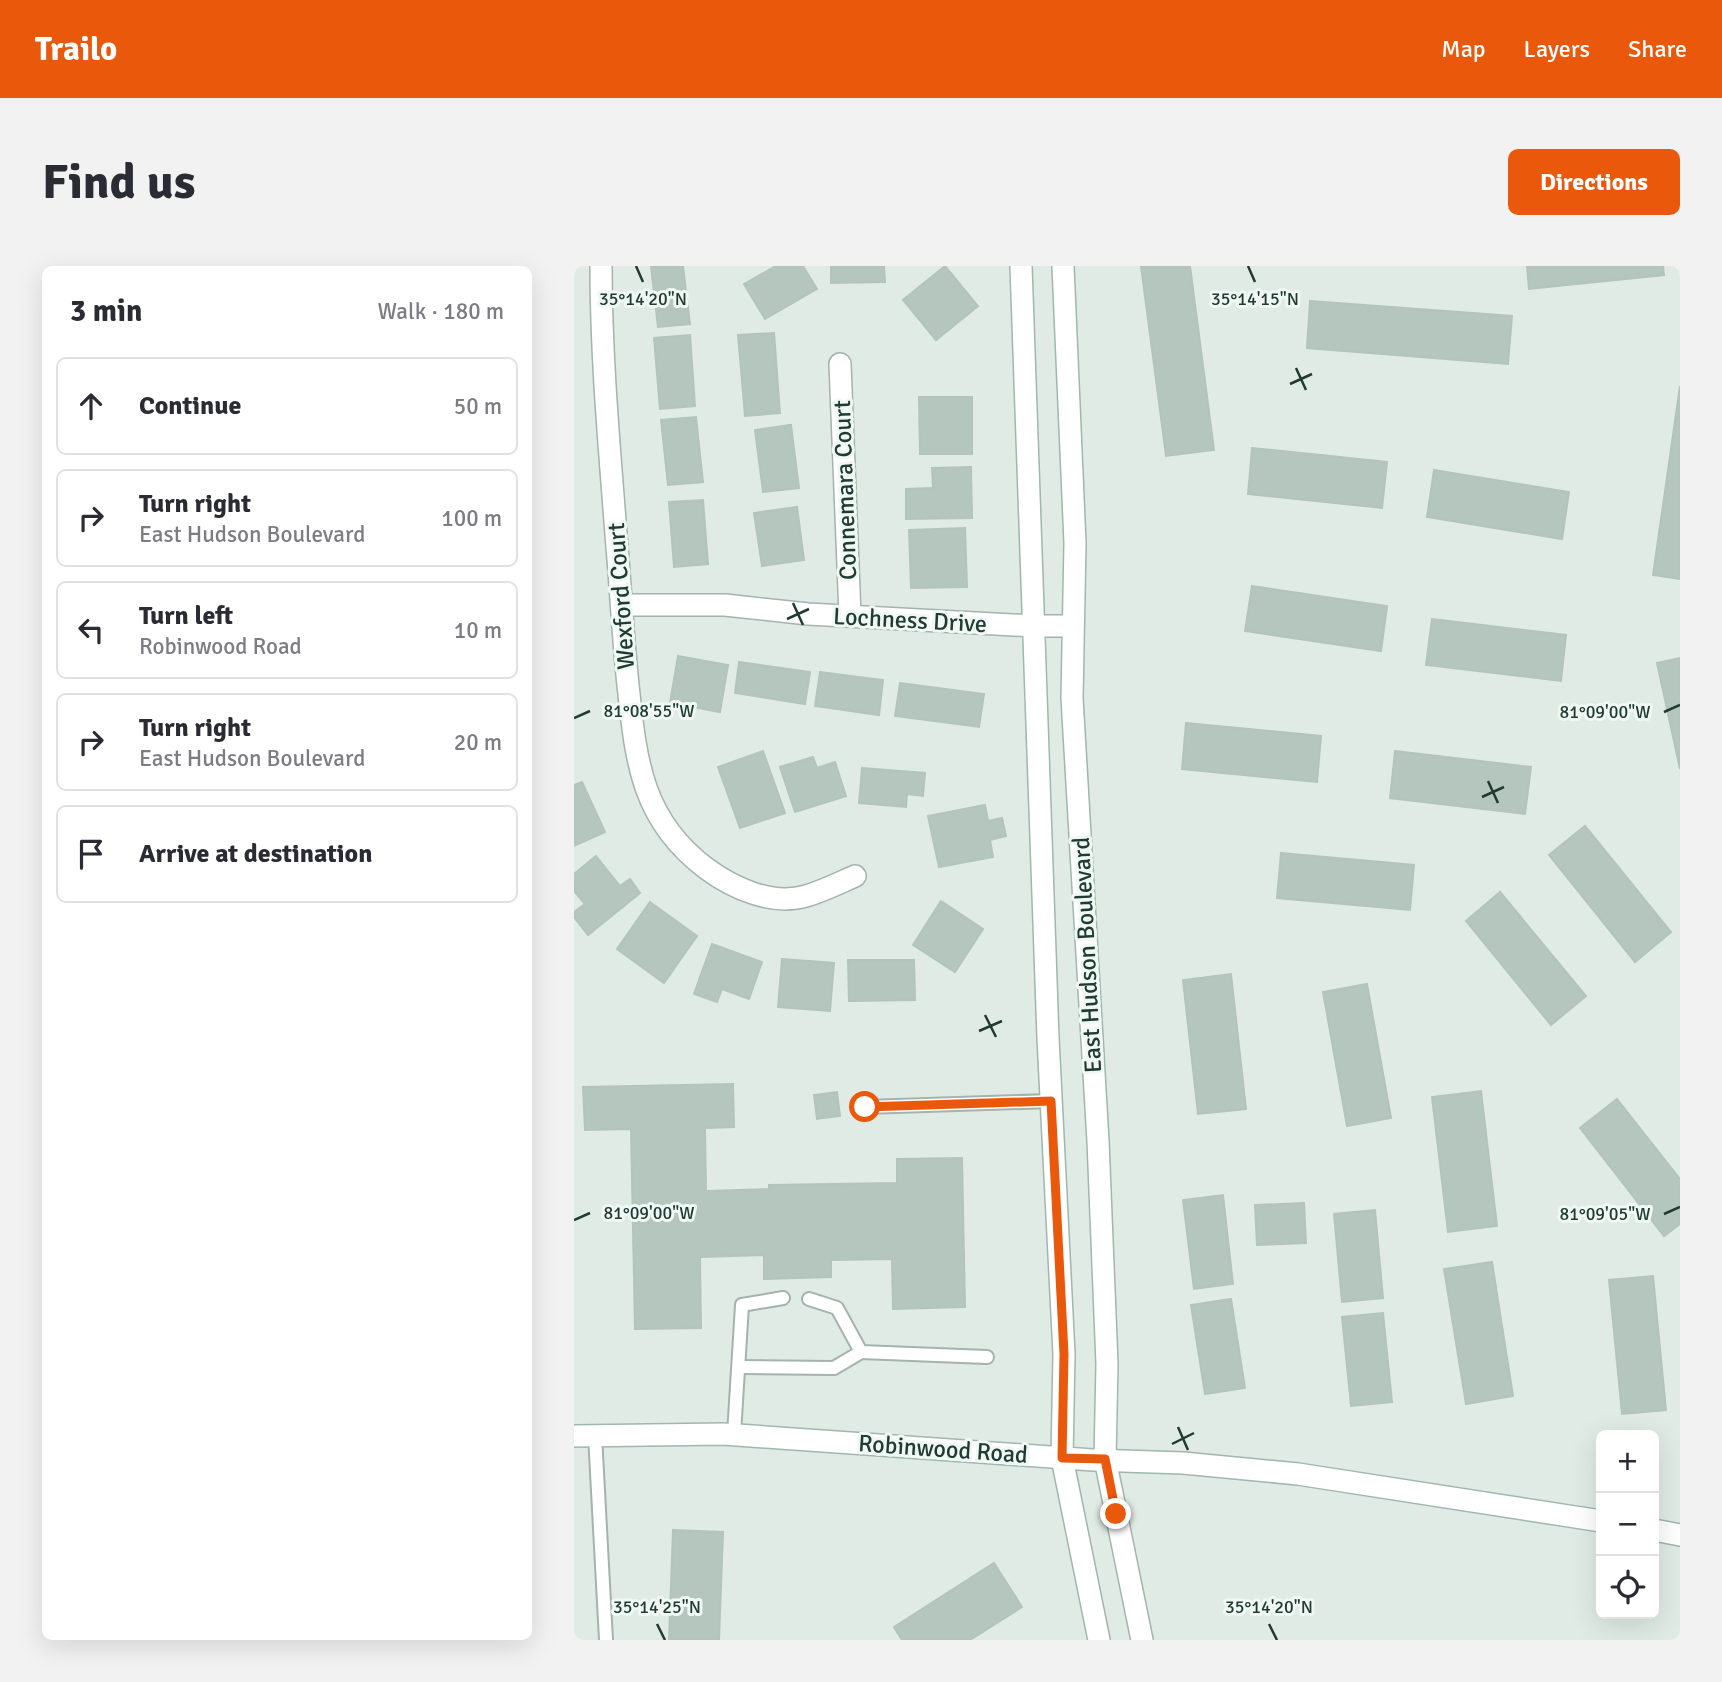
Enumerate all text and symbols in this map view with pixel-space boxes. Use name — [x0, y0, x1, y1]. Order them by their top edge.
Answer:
text: Trailo — [35, 29, 117, 70]
text: Map — [1441, 34, 1486, 64]
text: Layers — [1524, 34, 1590, 64]
text: Share — [1628, 34, 1687, 64]
button: Directions — [1508, 149, 1680, 215]
text: Find us — [42, 152, 195, 212]
text: 35°14'20"N — [599, 288, 687, 310]
text: 35°14'15"N — [1211, 288, 1299, 310]
text: 3 min — [70, 293, 142, 330]
text: Walk · 180 m — [378, 297, 504, 326]
icon: ahead — [72, 387, 110, 425]
text: Continue — [139, 390, 241, 422]
text: 50 m — [454, 392, 502, 421]
street label: Connemara Court — [827, 400, 863, 580]
text: Turn right — [139, 488, 251, 520]
icon: right — [72, 499, 110, 537]
text: 100 m — [441, 504, 502, 533]
text: East Hudson Boulevard — [139, 520, 365, 549]
street label: Wexford Court — [601, 522, 641, 670]
text: Turn left — [139, 600, 233, 632]
street label: Lochness Drive — [832, 601, 988, 639]
icon: left — [72, 611, 110, 649]
text: 10 m — [454, 616, 502, 645]
text: Robinwood Road — [139, 632, 302, 661]
text: 81°08'55"W — [604, 700, 694, 722]
text: 81°09'00"W — [1560, 701, 1650, 723]
text: Turn right — [139, 712, 251, 744]
icon: right — [72, 723, 110, 761]
text: 20 m — [454, 728, 502, 757]
text: East Hudson Boulevard — [139, 744, 365, 773]
icon: arrive — [72, 835, 110, 873]
street label: East Hudson Boulevard — [1066, 836, 1108, 1074]
text: Arrive at destination — [139, 838, 372, 870]
route start — [849, 1091, 880, 1122]
text: 81°09'00"W — [604, 1202, 694, 1224]
text: 81°09'05"W — [1560, 1203, 1650, 1225]
street label: Robinwood Road — [857, 1428, 1029, 1470]
map controls — [1596, 1430, 1659, 1619]
button: + — [1596, 1430, 1659, 1493]
button: − — [1596, 1493, 1659, 1556]
route end — [1100, 1498, 1131, 1529]
button: locate — [1596, 1556, 1659, 1619]
text: 35°14'25"N — [613, 1596, 701, 1618]
text: 35°14'20"N — [1225, 1596, 1313, 1618]

